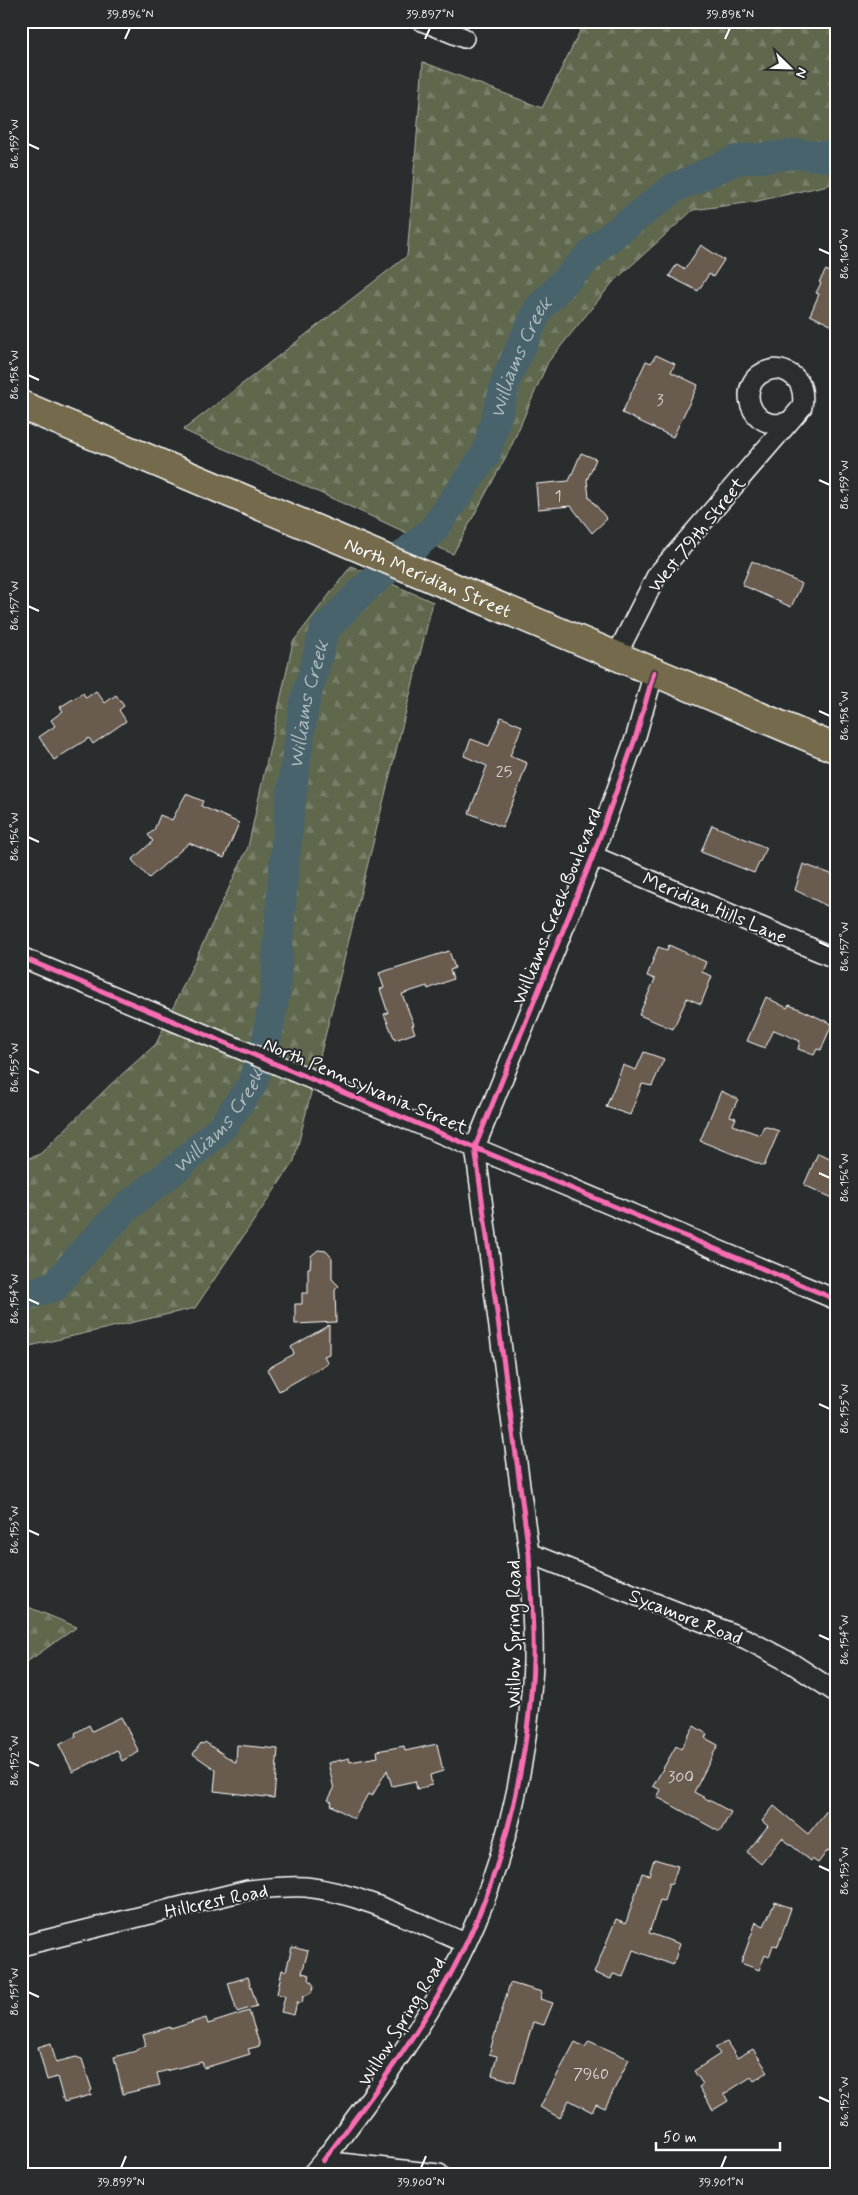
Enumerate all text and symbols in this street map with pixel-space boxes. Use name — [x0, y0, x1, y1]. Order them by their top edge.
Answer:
text: 39.896°N — [106, 7, 154, 23]
text: 39.897°N — [406, 7, 454, 23]
text: 39.898°N — [706, 7, 754, 23]
north arrow — [766, 42, 816, 92]
text: N — [791, 65, 811, 80]
text: 86.159°W — [7, 119, 23, 169]
text: 86.160°W — [837, 229, 853, 279]
water label: Williams Creek — [485, 290, 559, 422]
text: 86.158°W — [7, 350, 23, 400]
house number: 3 — [656, 390, 664, 411]
text: 86.159°W — [837, 460, 853, 510]
street label: West 79th Street — [643, 472, 752, 598]
house number: 1 — [554, 486, 562, 507]
street label: North Meridian Street — [341, 532, 515, 624]
text: 86.157°W — [7, 581, 23, 631]
water label: Williams Creek — [283, 637, 336, 771]
text: 86.158°W — [837, 691, 853, 741]
house number: 25 — [496, 762, 512, 783]
street label: Williams Creek Boulevard — [507, 805, 608, 1008]
text: 86.156°W — [7, 813, 23, 861]
street label: Meridian Hills Lane — [638, 867, 790, 950]
text: 86.157°W — [837, 922, 853, 972]
street label: North Pennsylvania Street — [259, 1032, 471, 1141]
text: 86.155°W — [7, 1043, 23, 1093]
water label: Williams Creek — [167, 1065, 271, 1180]
text: 86.156°W — [837, 1154, 853, 1202]
text: 86.154°W — [7, 1274, 23, 1324]
text: 86.155°W — [837, 1384, 853, 1434]
text: 86.153°W — [7, 1506, 23, 1554]
street label: Willow Spring Road — [502, 1560, 529, 1708]
street label: Sycamore Road — [625, 1583, 746, 1652]
text: 86.154°W — [837, 1615, 853, 1665]
text: 86.152°W — [7, 1736, 23, 1786]
house number: 300 — [668, 1767, 694, 1788]
text: 86.153°W — [837, 1847, 853, 1895]
street label: Hillcrest Road — [162, 1878, 270, 1925]
street label: Willow Spring Road — [352, 1952, 454, 2092]
text: 86.151°W — [7, 1968, 23, 2016]
house number: 7960 — [573, 2064, 609, 2085]
text: 86.152°W — [837, 2077, 853, 2127]
scale bar — [656, 2120, 779, 2152]
text: 50 m — [663, 2128, 697, 2148]
text: 39.899°N — [97, 2175, 145, 2191]
text: 39.900°N — [397, 2175, 445, 2191]
text: 39.901°N — [699, 2175, 743, 2191]

